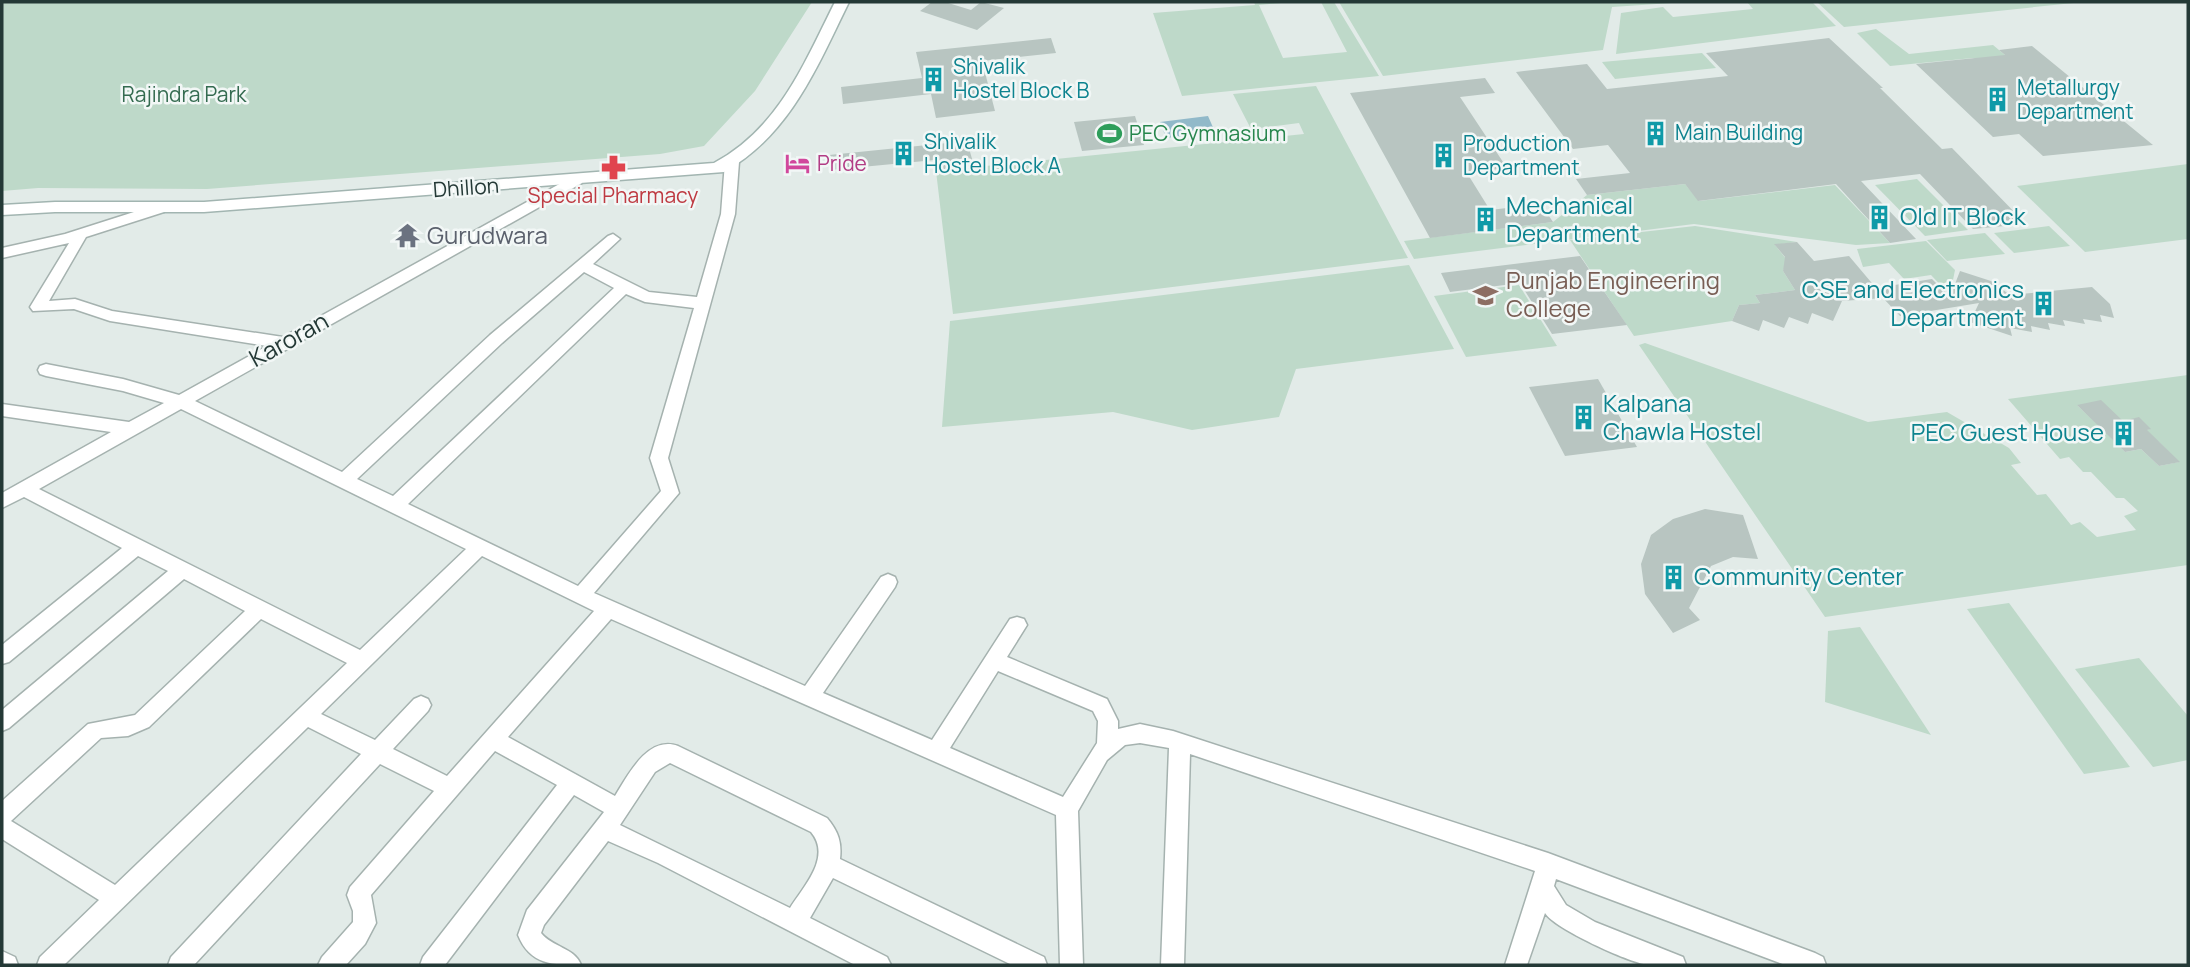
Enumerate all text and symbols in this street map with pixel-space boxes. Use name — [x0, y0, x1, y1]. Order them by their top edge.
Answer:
place label: Shivalik Hostel Block B — [953, 52, 1090, 104]
building icon: Shivalik Hostel Block B — [919, 65, 947, 93]
place label: Metallurgy Department — [2017, 73, 2134, 125]
park label: Rajindra Park — [122, 80, 247, 108]
building icon: Metallurgy Department — [1983, 86, 2011, 114]
place label: Main Building — [1675, 118, 1803, 146]
place label: PEC Gymnasium — [1129, 119, 1286, 147]
building icon: Main Building — [1641, 119, 1669, 147]
sports icon: PEC Gymnasium — [1095, 120, 1123, 148]
place label: Shivalik Hostel Block A — [924, 127, 1061, 179]
place label: Production Department — [1463, 129, 1580, 181]
building icon: Shivalik Hostel Block A — [890, 140, 918, 168]
building icon: Production Department — [1429, 142, 1457, 170]
place label: Pride — [817, 149, 867, 177]
hotel icon: Pride — [783, 150, 811, 178]
pharmacy icon: Special Pharmacy — [599, 153, 627, 181]
street label: Dhillon — [432, 171, 500, 203]
place label: Special Pharmacy — [528, 181, 698, 209]
place label: Mechanical Department — [1506, 188, 1639, 249]
place label: Old IT Block — [1900, 199, 2027, 232]
building icon: Old IT Block — [1866, 203, 1894, 231]
building icon: Mechanical Department — [1472, 206, 1500, 234]
place label: Gurudwara — [427, 218, 548, 251]
temple icon: Gurudwara — [393, 222, 421, 250]
place label: Punjab Engineering College — [1506, 263, 1720, 324]
place label: CSE and Electronics Department — [1802, 272, 2024, 333]
school or university icon: Punjab Engineering College — [1472, 281, 1500, 309]
building icon: CSE and Electronics Department — [2030, 290, 2058, 318]
street label: Karoran — [243, 303, 334, 374]
place label: Kalpana Chawla Hostel — [1603, 386, 1761, 447]
building icon: Kalpana Chawla Hostel — [1569, 404, 1597, 432]
place label: PEC Guest House — [1911, 415, 2104, 448]
building icon: PEC Guest House — [2110, 419, 2138, 447]
place label: Community Center — [1694, 559, 1904, 592]
building icon: Community Center — [1660, 563, 1688, 591]

